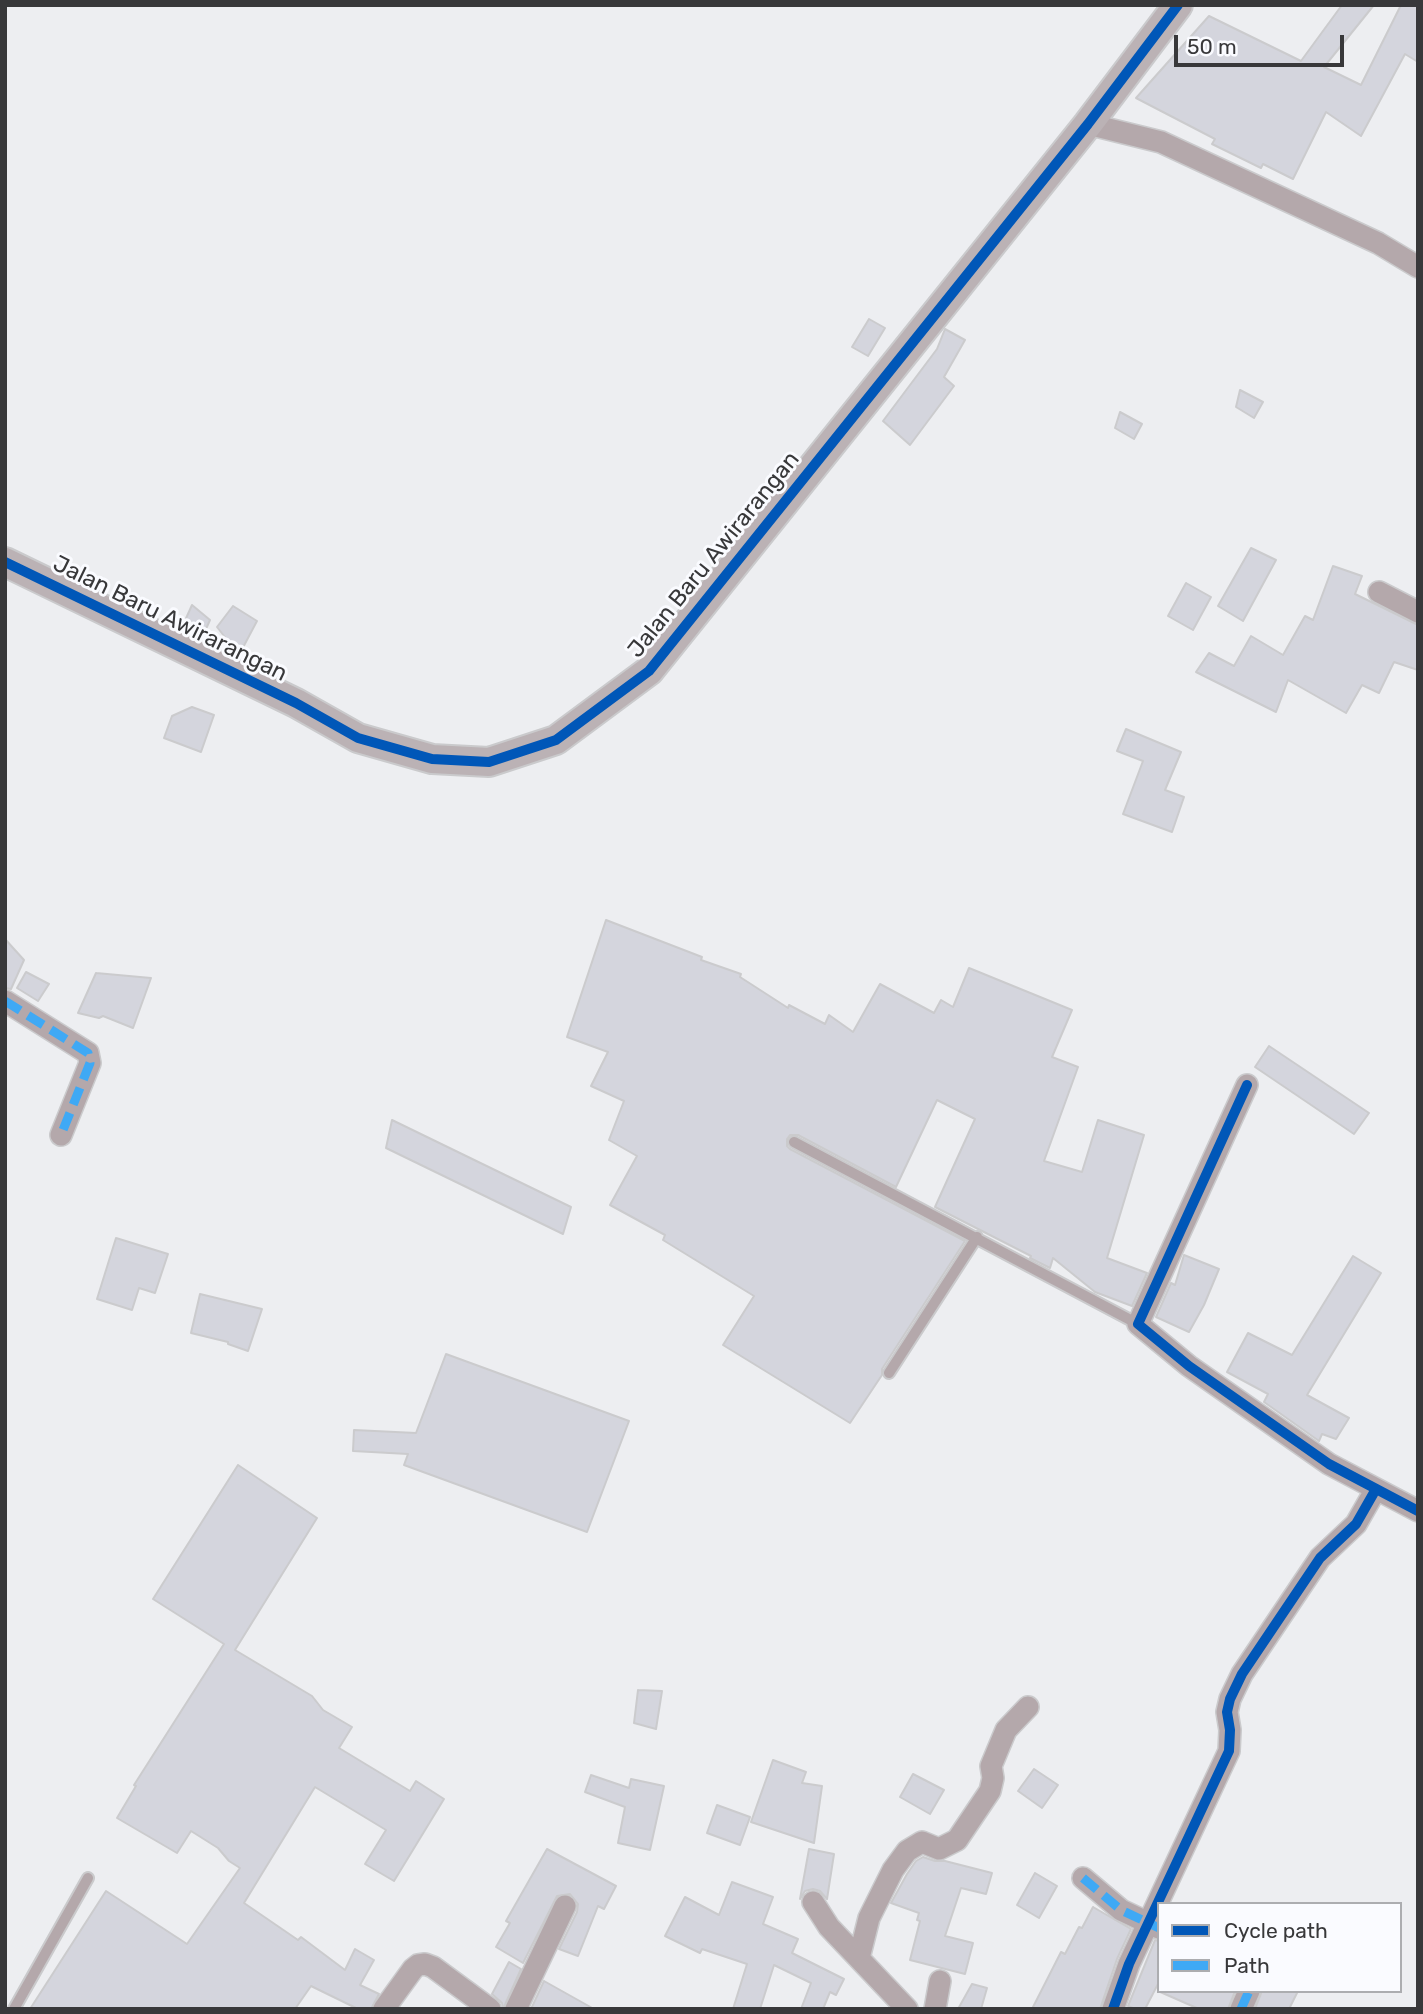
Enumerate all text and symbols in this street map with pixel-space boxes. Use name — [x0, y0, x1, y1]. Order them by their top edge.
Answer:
scale bar — [1178, 21, 1348, 65]
text: 50 m — [1187, 34, 1237, 59]
street label: Jalan Baru Awirarangan — [622, 446, 806, 664]
street label: Jalan Baru Awirarangan — [48, 550, 292, 688]
legend — [1157, 1902, 1402, 1993]
text: Cycle path — [1224, 1918, 1328, 1943]
text: Path — [1224, 1953, 1270, 1978]

